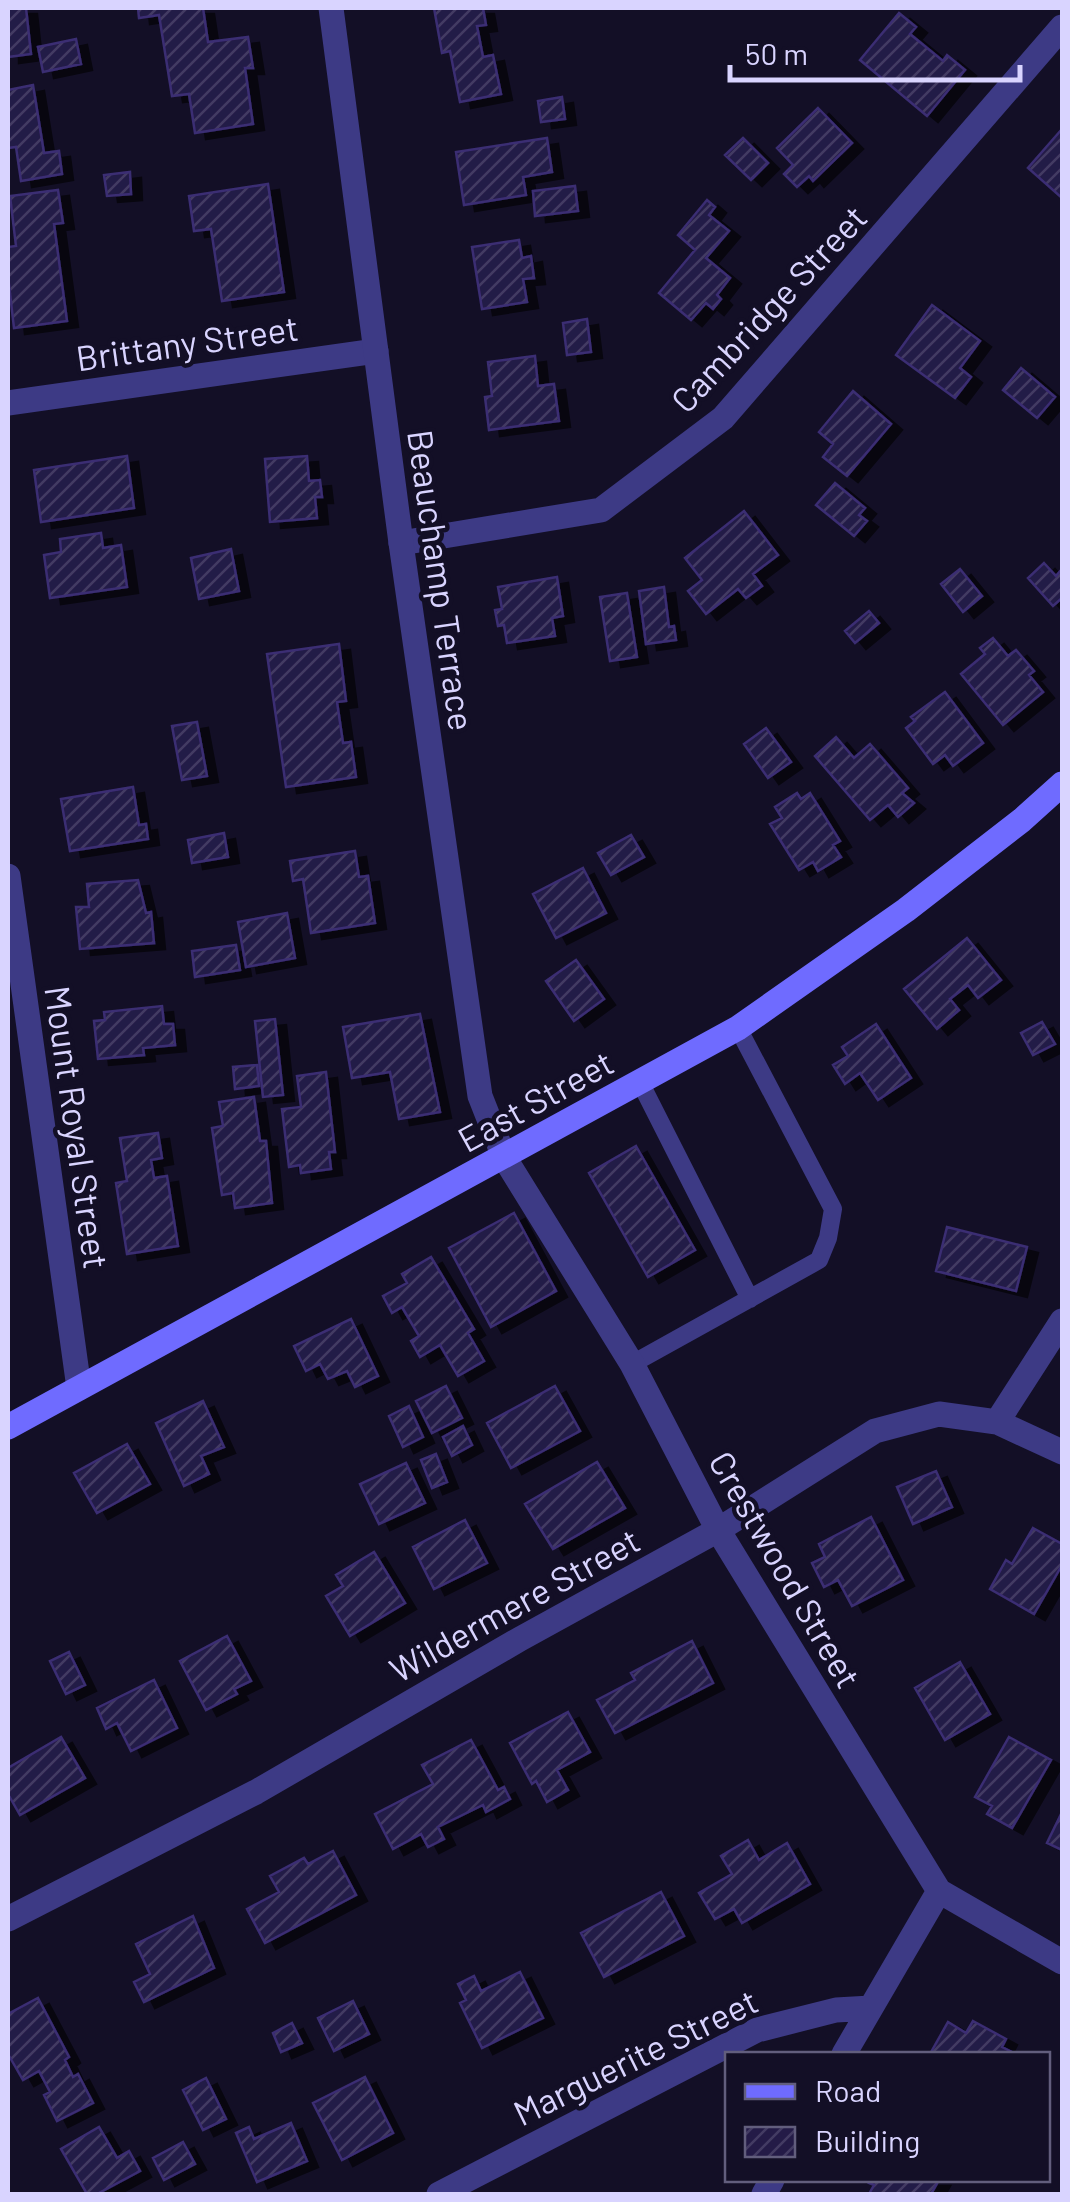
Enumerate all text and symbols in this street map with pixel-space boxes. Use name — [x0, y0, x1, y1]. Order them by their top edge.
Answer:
scale bar — [730, 20, 1020, 82]
text: 50 m — [745, 35, 808, 71]
street label: Cambridge Street — [661, 196, 875, 420]
street label: Brittany Street — [73, 306, 301, 378]
street label: Beauchamp Terrace — [400, 427, 484, 733]
street label: Mount Royal Street — [37, 983, 119, 1271]
street label: East Street — [450, 1040, 620, 1160]
street label: Crestwood Street — [701, 1443, 871, 1695]
street label: Wildermere Street — [382, 1518, 646, 1690]
street label: Marguerite Street — [506, 1979, 764, 2133]
legend — [725, 2052, 1050, 2182]
text: Road — [815, 2072, 881, 2108]
text: Building — [815, 2122, 920, 2158]

